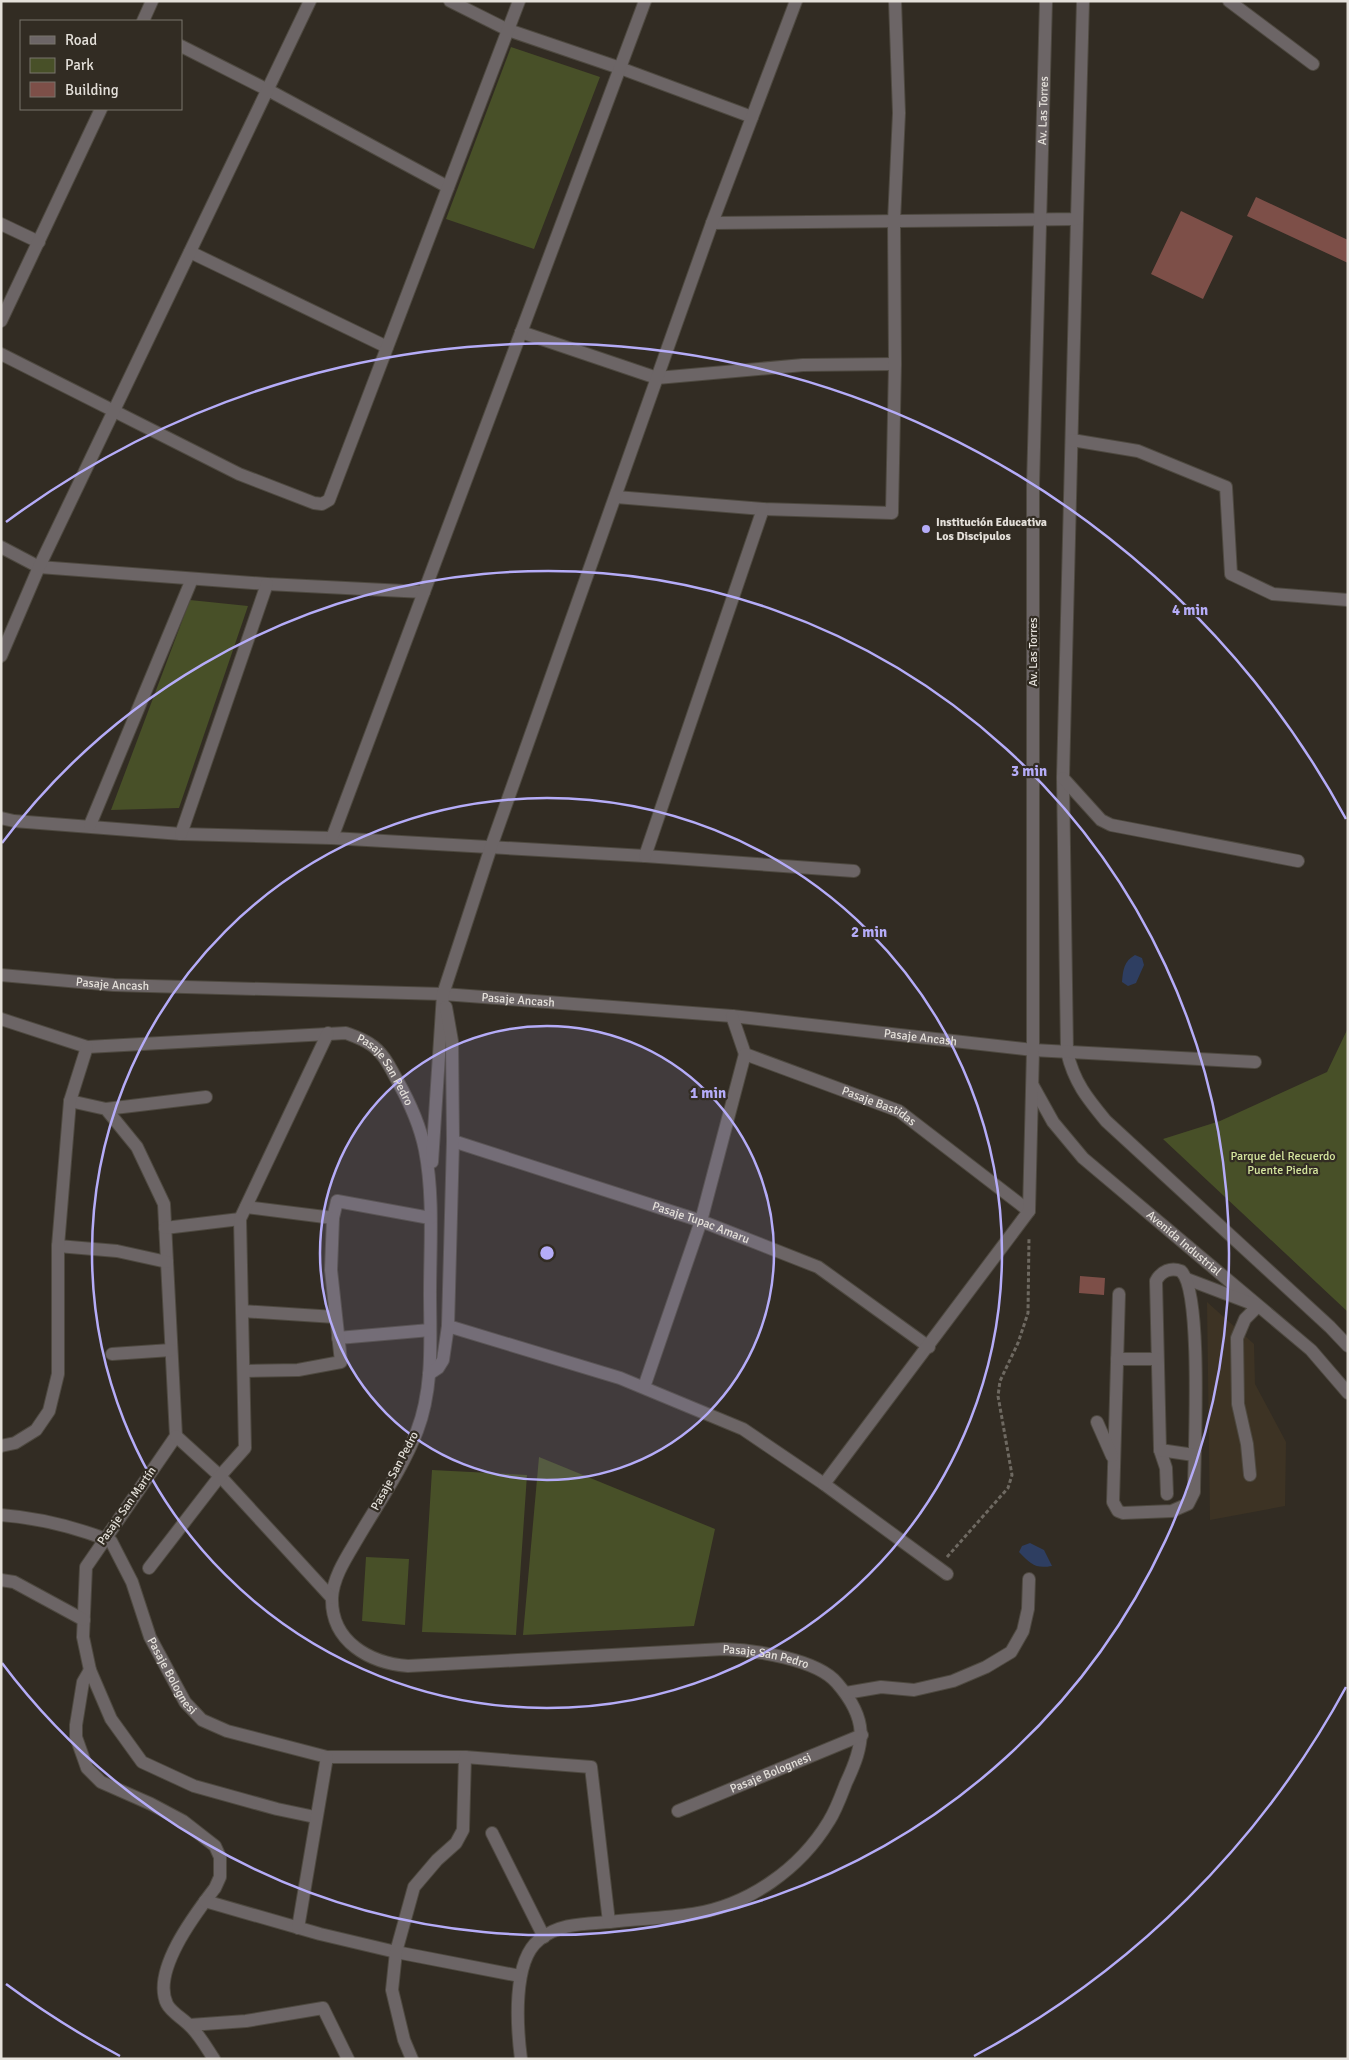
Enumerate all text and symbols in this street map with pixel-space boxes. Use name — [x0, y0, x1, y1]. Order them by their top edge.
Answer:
legend — [20, 20, 182, 110]
text: Road — [65, 31, 97, 49]
text: Park — [65, 56, 94, 74]
street label: Av. Las Torres — [1035, 76, 1051, 145]
text: Building — [65, 81, 119, 99]
place label: Institución Educativa Los Discipulos — [936, 515, 1047, 544]
marker: Institución Educativa Los Discipulos — [920, 523, 932, 535]
text: 4 min — [1172, 601, 1208, 619]
street label: Av. Las Torres — [1026, 618, 1041, 686]
text: 3 min — [1011, 762, 1047, 780]
text: 2 min — [851, 923, 887, 941]
street label: Pasaje Ancash — [75, 974, 149, 993]
street label: Pasaje Ancash — [481, 989, 555, 1010]
street label: Pasaje Ancash — [883, 1026, 958, 1049]
street label: Pasaje San Pedro — [355, 1031, 417, 1108]
street label: Pasaje Bastidas — [840, 1083, 919, 1129]
text: 1 min — [690, 1084, 726, 1102]
park label: Parque del Recuerdo Puente Piedra — [1230, 1149, 1336, 1178]
street label: Pasaje Tupac Amaru — [650, 1198, 752, 1247]
street label: Avenida Industrial — [1143, 1207, 1225, 1279]
centre of rings — [538, 1244, 556, 1262]
street label: Pasaje San Pedro — [368, 1429, 422, 1513]
street label: Pasaje San Martín — [94, 1464, 160, 1548]
street label: Pasaje Bolognesi — [144, 1635, 200, 1717]
street label: Pasaje San Pedro — [722, 1641, 811, 1672]
street label: Pasaje Bolognesi — [728, 1749, 813, 1796]

